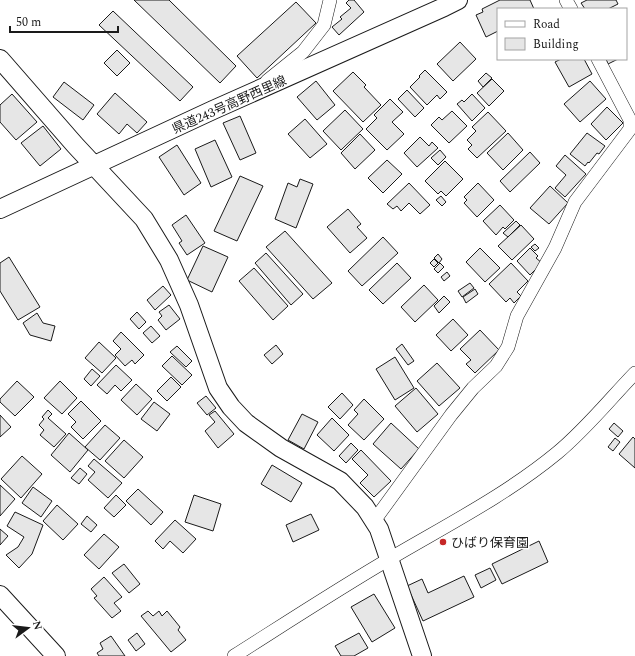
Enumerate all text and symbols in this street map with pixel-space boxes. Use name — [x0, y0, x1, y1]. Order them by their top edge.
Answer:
scale bar — [10, 8, 118, 34]
legend — [497, 8, 627, 60]
text: 50 m — [16, 13, 41, 32]
text: Road — [533, 15, 560, 34]
text: Building — [533, 35, 579, 54]
street label: 県道243号高野西里線 — [169, 71, 290, 139]
place label: ひばり保育園 — [451, 533, 529, 553]
marker: ひばり保育園 — [438, 537, 448, 547]
north arrow — [8, 608, 48, 648]
text: N — [28, 619, 47, 632]

